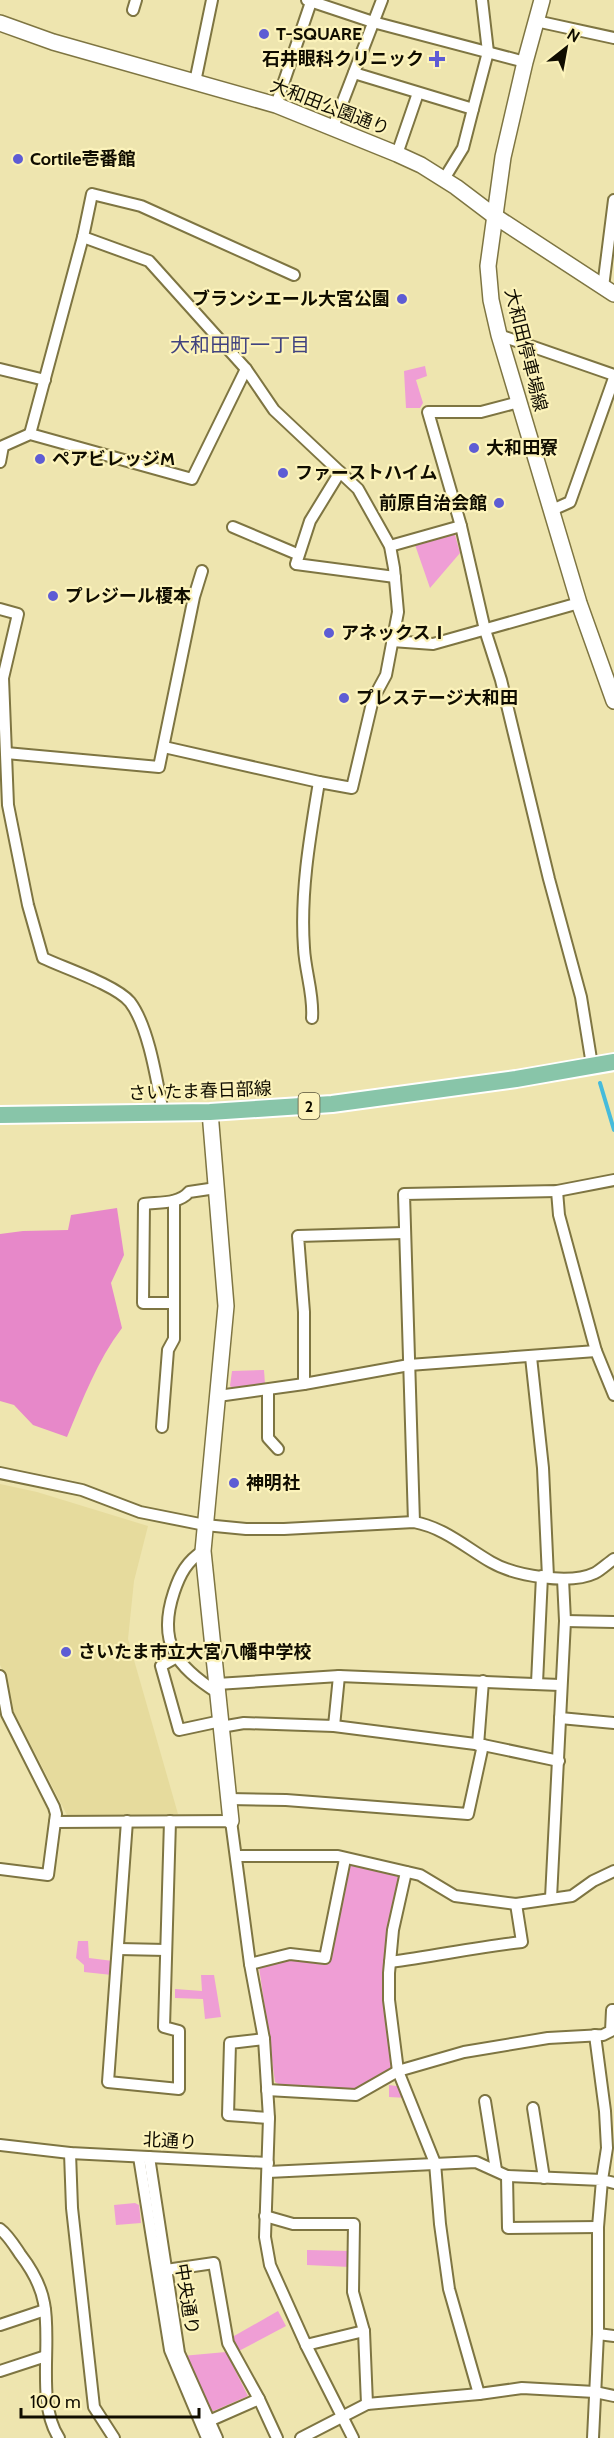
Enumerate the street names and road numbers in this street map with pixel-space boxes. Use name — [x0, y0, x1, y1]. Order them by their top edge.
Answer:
street label: 大和田公園通り — [267, 74, 393, 140]
street label: 大和田停車場線 — [500, 286, 552, 414]
street label: さいたま春日部線 — [128, 1078, 272, 1104]
road number: 2 — [298, 1093, 320, 1119]
street label: 北通り — [142, 2129, 198, 2153]
street label: 中央通り — [171, 2262, 203, 2336]

